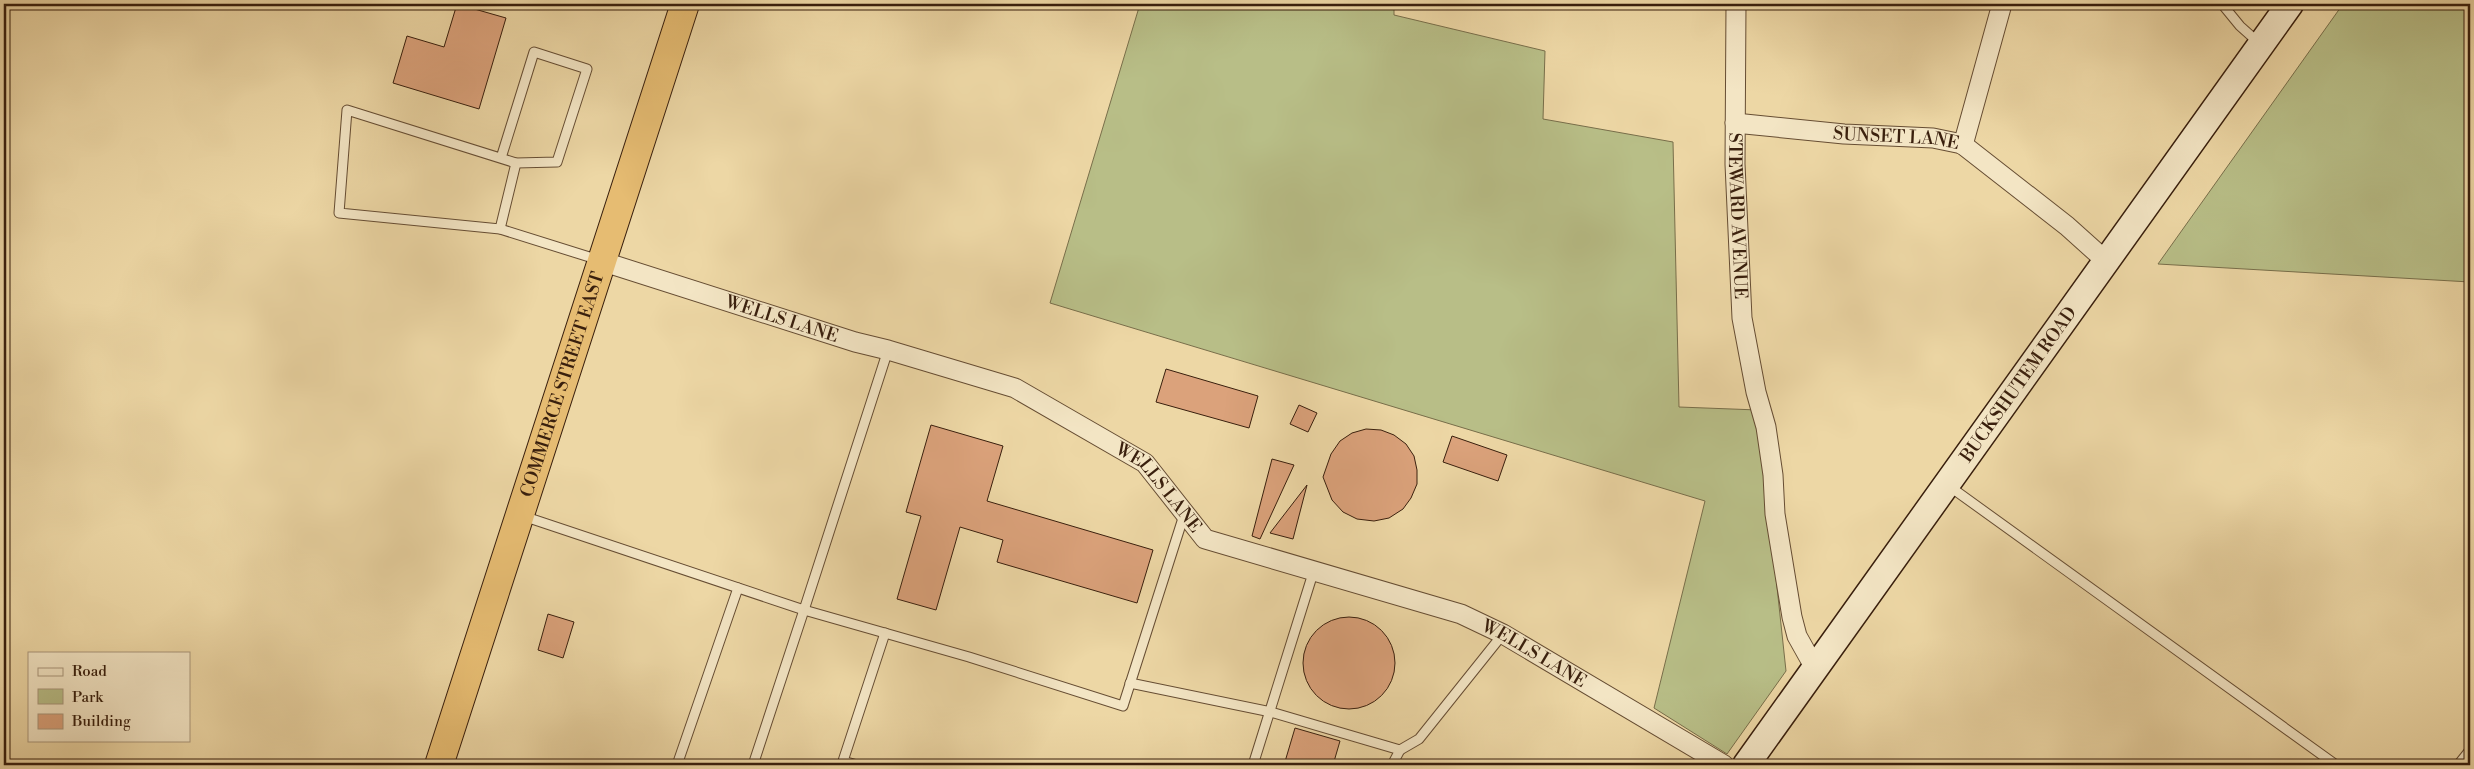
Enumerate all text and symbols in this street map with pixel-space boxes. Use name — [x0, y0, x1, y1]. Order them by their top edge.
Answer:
street label: SUNSET LANE — [1832, 121, 1962, 155]
street label: STEWARD AVENUE — [1723, 133, 1753, 300]
street label: COMMERCE STREET EAST — [515, 269, 609, 500]
street label: WELLS LANE — [722, 290, 841, 348]
street label: BUCKSHUTEM ROAD — [1954, 302, 2082, 467]
street label: WELLS LANE — [1111, 437, 1207, 537]
street label: WELLS LANE — [1477, 614, 1591, 693]
legend — [28, 652, 190, 742]
text: Road — [72, 662, 107, 681]
text: Park — [72, 688, 104, 707]
text: Building — [71, 712, 131, 731]

